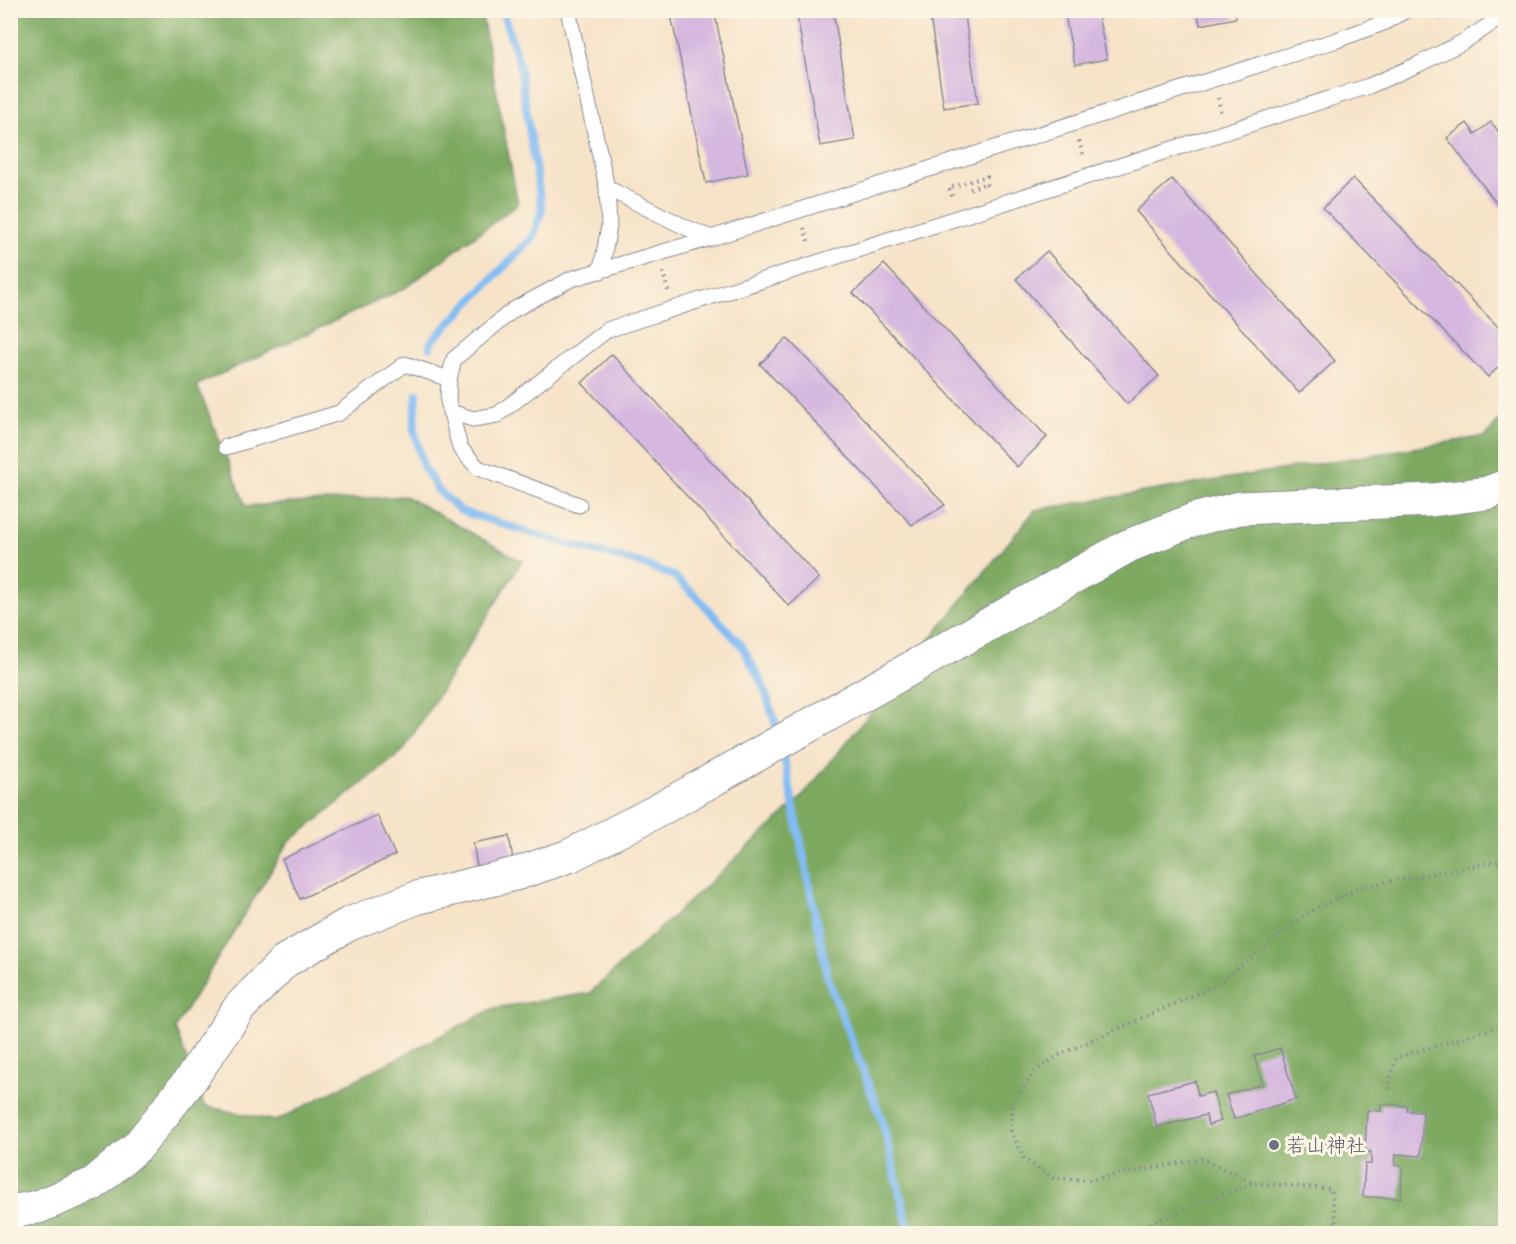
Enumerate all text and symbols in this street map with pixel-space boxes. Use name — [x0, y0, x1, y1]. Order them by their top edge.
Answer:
place label: 若山神社 — [1286, 1133, 1366, 1162]
marker: 若山神社 — [1267, 1138, 1281, 1152]

